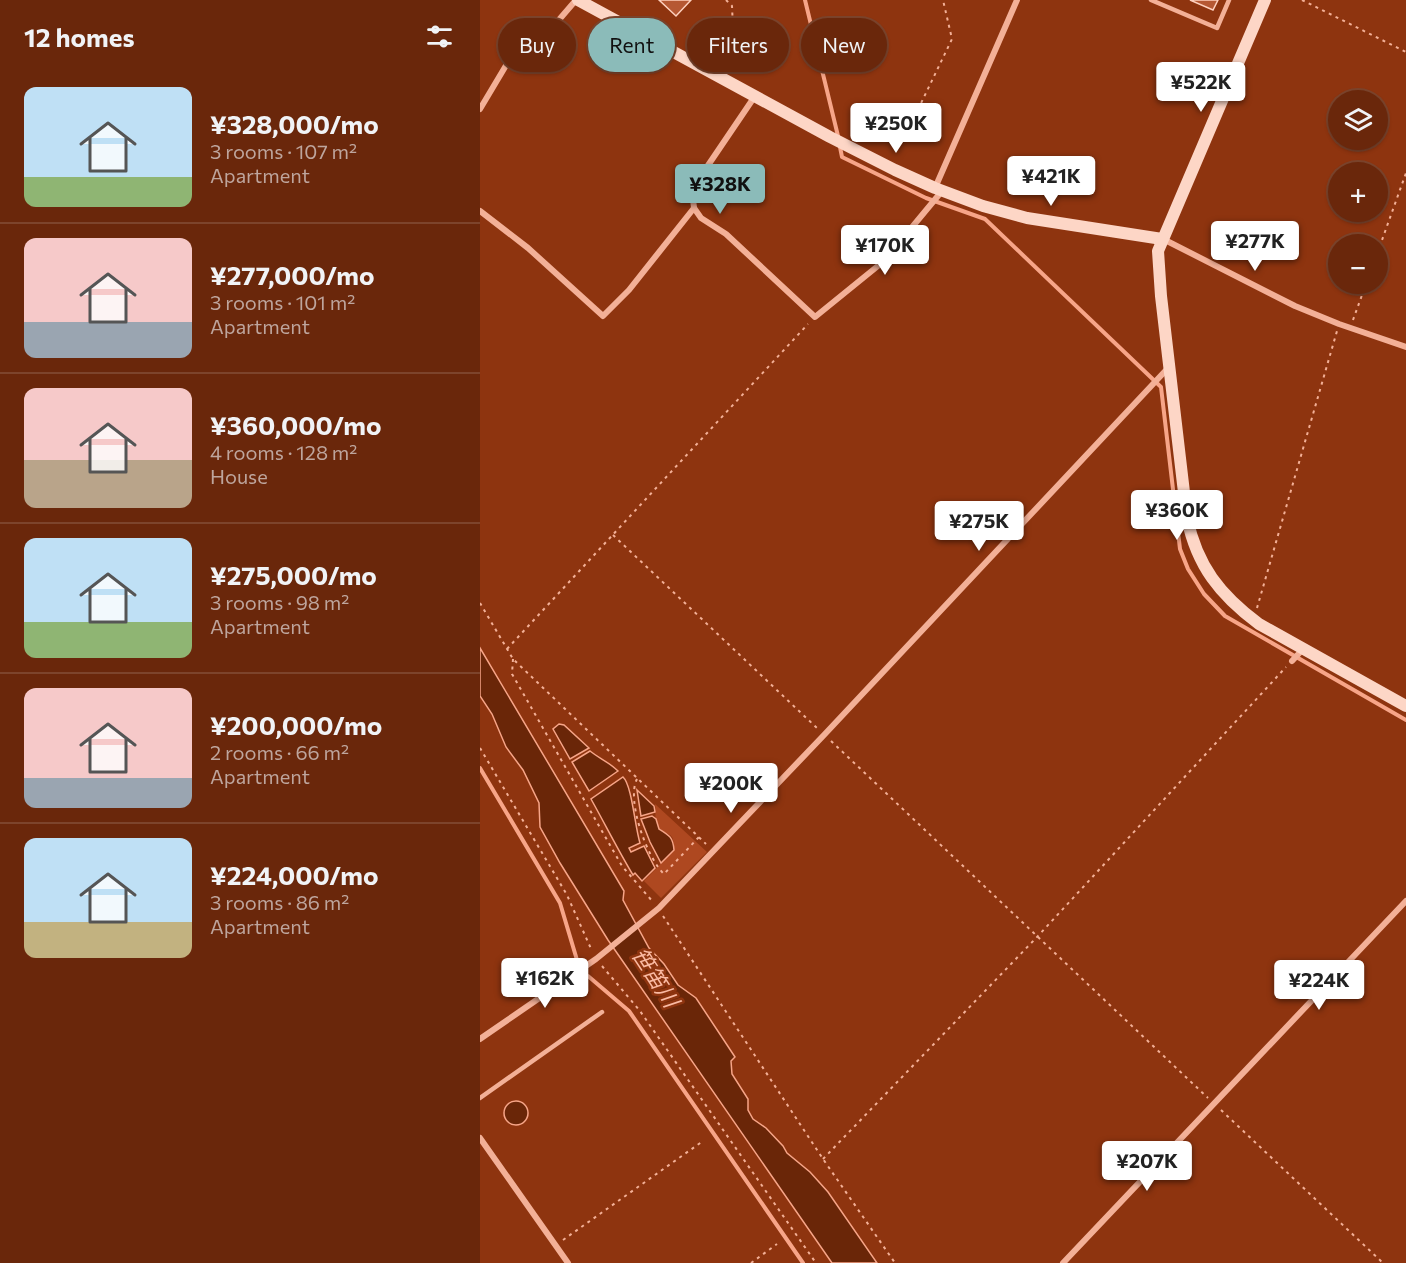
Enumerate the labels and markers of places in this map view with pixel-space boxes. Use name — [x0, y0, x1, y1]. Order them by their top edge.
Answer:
pin: ¥522K — [1159, 62, 1243, 113]
pin: ¥250K — [854, 103, 938, 154]
pin: ¥421K — [1009, 156, 1093, 207]
pin: ¥328K — [678, 164, 762, 215]
pin: ¥277K — [1213, 221, 1297, 272]
pin: ¥170K — [843, 225, 927, 276]
pin: ¥360K — [1135, 490, 1219, 541]
pin: ¥275K — [937, 501, 1021, 552]
pin: ¥200K — [689, 763, 773, 814]
pin: ¥162K — [503, 958, 587, 1009]
pin: ¥224K — [1277, 960, 1361, 1011]
pin: ¥207K — [1105, 1141, 1189, 1192]

